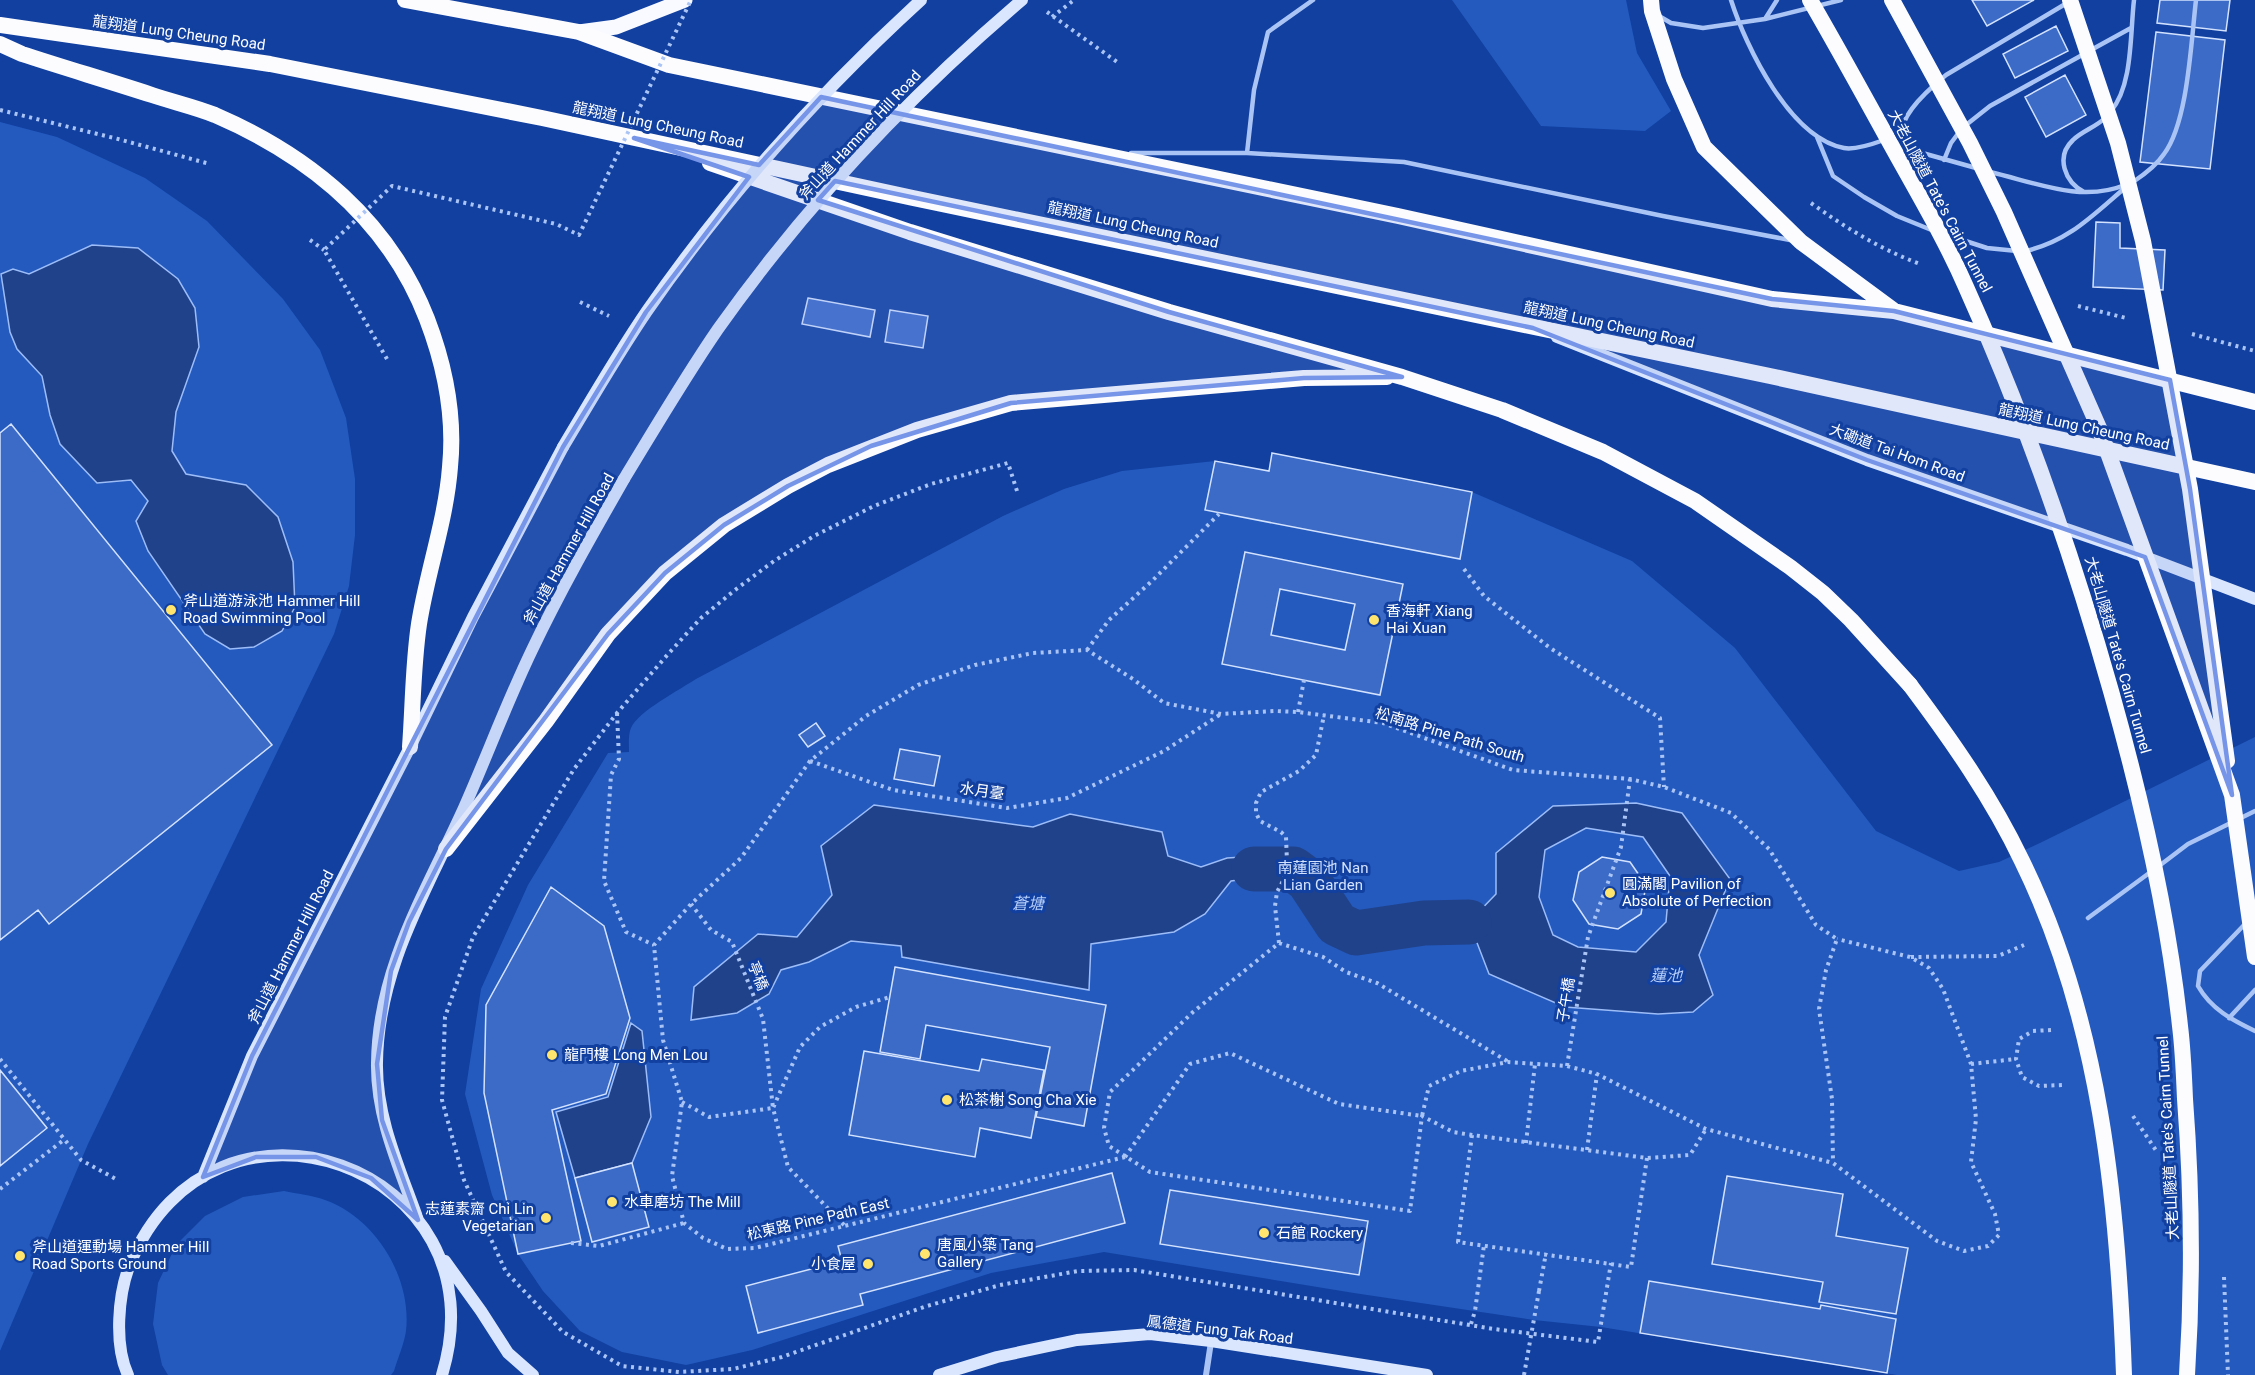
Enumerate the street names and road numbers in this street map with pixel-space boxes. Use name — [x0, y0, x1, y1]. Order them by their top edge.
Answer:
street label: 龍翔道 Lung Cheung Road — [91, 12, 267, 54]
street label: 斧山道 Hammer Hill Road — [795, 67, 925, 203]
street label: 龍翔道 Lung Cheung Road — [571, 98, 745, 152]
street label: 大老山隧道 Tate's Cairn Tunnel — [1884, 107, 1996, 295]
street label: 龍翔道 Lung Cheung Road — [1046, 198, 1220, 252]
street label: 龍翔道 Lung Cheung Road — [1522, 298, 1696, 352]
street label: 龍翔道 Lung Cheung Road — [1997, 400, 2171, 454]
street label: 大磡道 Tai Hom Road — [1827, 420, 1967, 486]
street label: 斧山道 Hammer Hill Road — [520, 470, 618, 628]
street label: 大老山隧道 Tate's Cairn Tunnel — [2081, 554, 2155, 756]
street label: 松南路 Pine Path South — [1373, 704, 1527, 766]
street label: 水月臺 — [958, 779, 1006, 803]
street label: 斧山道 Hammer Hill Road — [244, 867, 338, 1027]
street label: 亭橋 — [744, 959, 772, 993]
street label: 子午橋 — [1554, 976, 1578, 1024]
street label: 大老山隧道 Tate's Cairn Tunnel — [2154, 1036, 2182, 1240]
street label: 松東路 Pine Path East — [745, 1194, 891, 1244]
street label: 鳳德道 Fung Tak Road — [1146, 1312, 1294, 1348]

